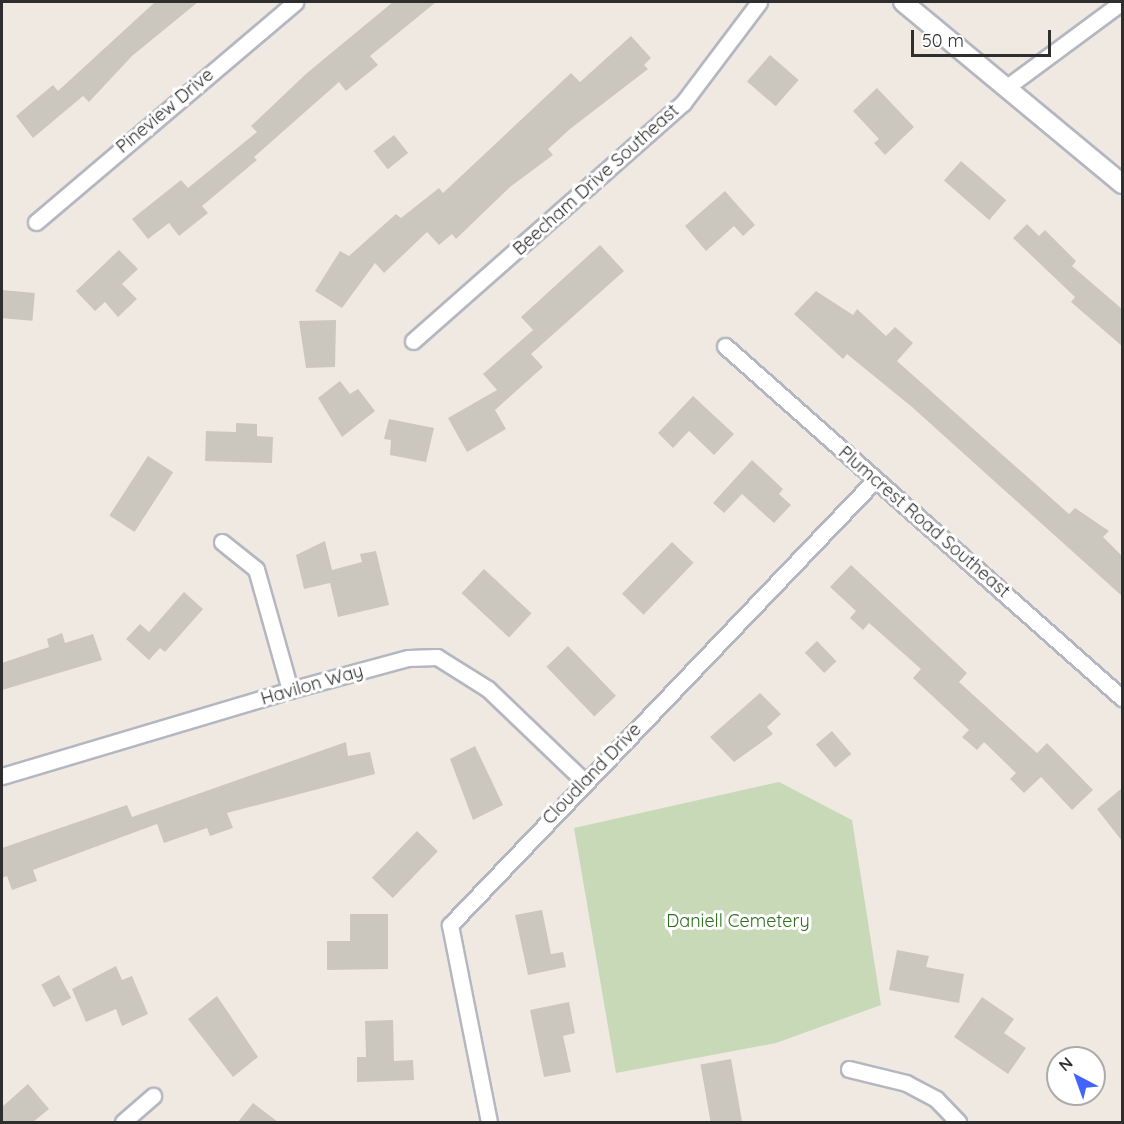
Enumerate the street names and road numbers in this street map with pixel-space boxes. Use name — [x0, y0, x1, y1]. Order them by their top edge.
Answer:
street label: Pineview Drive — [112, 64, 218, 158]
street label: Beecham Drive Southeast — [509, 100, 683, 260]
street label: Plumcrest Road Southeast — [834, 442, 1014, 602]
street label: Havilon Way — [258, 660, 366, 710]
street label: Cloudland Drive — [538, 719, 646, 829]

